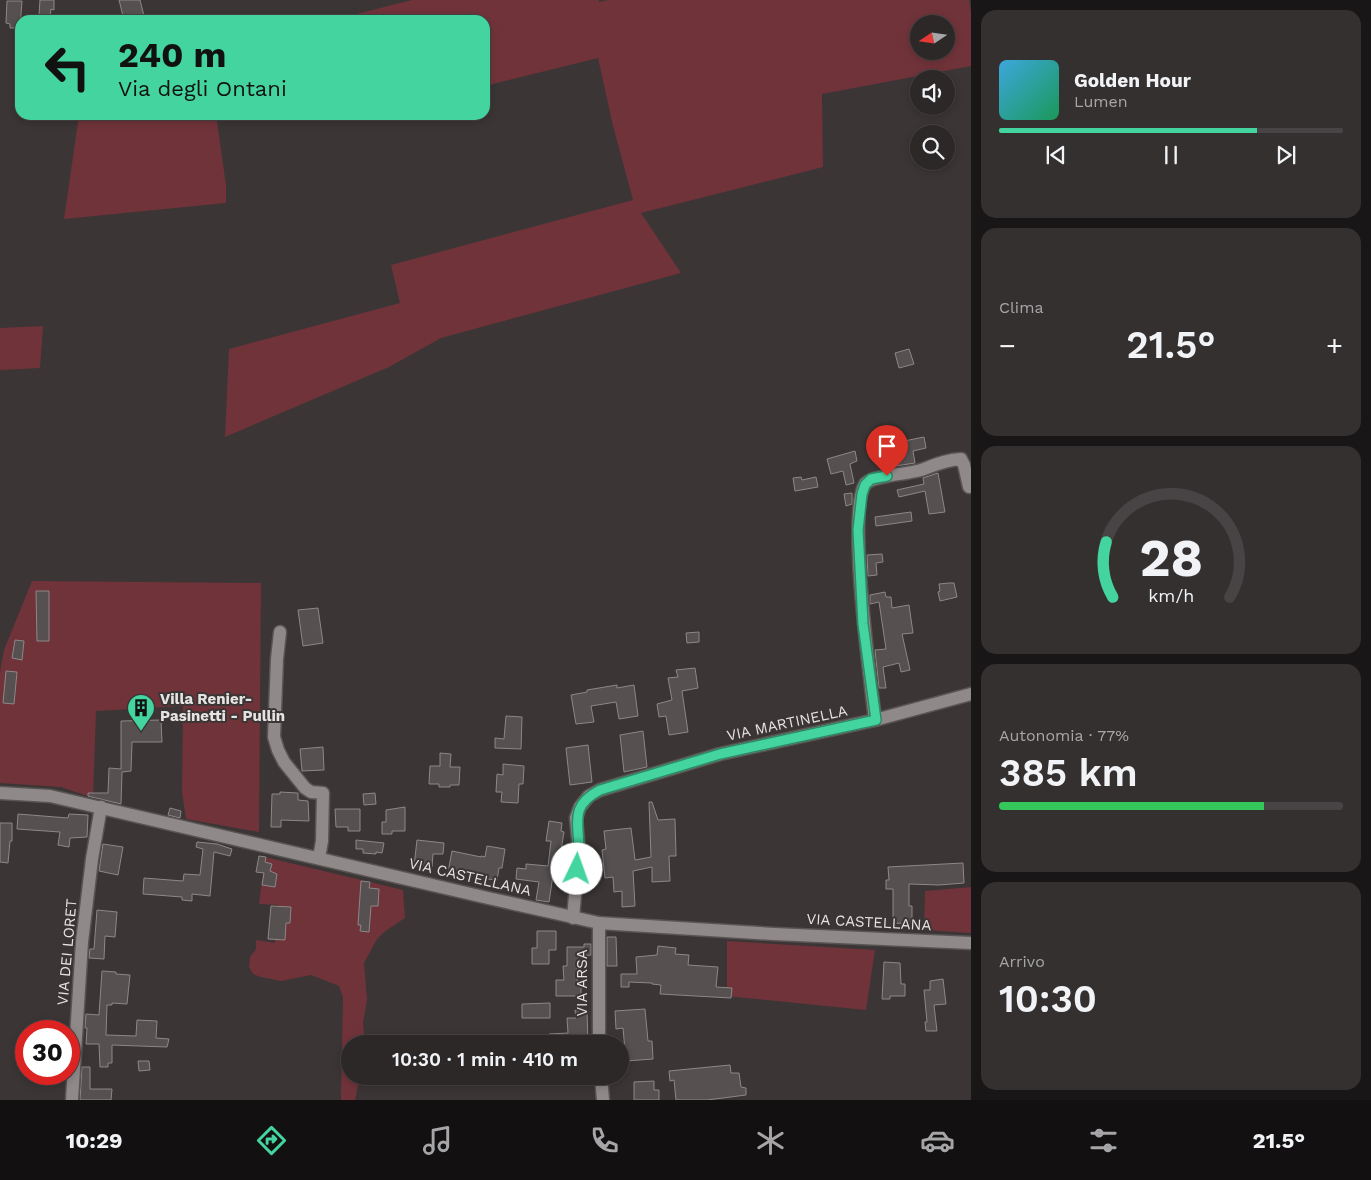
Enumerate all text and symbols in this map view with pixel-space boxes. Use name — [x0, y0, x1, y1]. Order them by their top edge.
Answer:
north arrow — [910, 15, 955, 60]
map controls — [910, 15, 955, 170]
text: 240 m — [118, 34, 227, 76]
icon: left — [35, 35, 100, 100]
text: Golden Hour — [1074, 69, 1191, 92]
button: sound — [910, 70, 955, 115]
text: Via degli Ontani — [118, 76, 287, 101]
text: Lumen — [1074, 92, 1128, 111]
button: search — [910, 125, 955, 170]
icon: previous — [1042, 141, 1070, 169]
icon: pause — [1157, 141, 1185, 169]
icon: next — [1272, 141, 1300, 169]
text: Clima — [999, 298, 1043, 317]
text: 21.5° — [1126, 323, 1216, 367]
text: − — [999, 329, 1016, 362]
text: + — [1326, 329, 1343, 362]
pin — [866, 425, 908, 476]
icon: arrive — [873, 432, 901, 460]
text: 28 — [1139, 528, 1203, 589]
text: km/h — [1148, 585, 1194, 606]
place label: Villa Renier- Pasinetti - Pullin — [160, 690, 285, 725]
building icon: Villa Renier- Pasinetti - Pullin — [126, 693, 156, 732]
street label: VIA MARTINELLA — [725, 701, 849, 745]
text: Autonomia · 77% — [999, 726, 1129, 745]
text: 385 km — [999, 751, 1138, 795]
position arrow — [550, 842, 602, 894]
street label: VIA CASTELLANA — [407, 854, 533, 900]
street label: VIA DEI LORET — [53, 898, 81, 1006]
street label: VIA CASTELLANA — [806, 910, 932, 934]
street label: VIA ARSA — [573, 949, 591, 1017]
text: Arrivo — [999, 952, 1045, 971]
text: 10:30 — [999, 977, 1097, 1021]
speed limit sign: 30 — [15, 1020, 80, 1085]
text: 10:30 · 1 min · 410 m — [392, 1048, 578, 1071]
icon: directions — [254, 1123, 289, 1158]
icon: music — [420, 1123, 455, 1158]
icon: phone — [587, 1123, 622, 1158]
icon: climate — [753, 1123, 788, 1158]
icon: car — [920, 1123, 955, 1158]
icon: filters — [1086, 1123, 1121, 1158]
text: 10:29 — [66, 1128, 123, 1153]
text: 21.5° — [1253, 1128, 1305, 1153]

